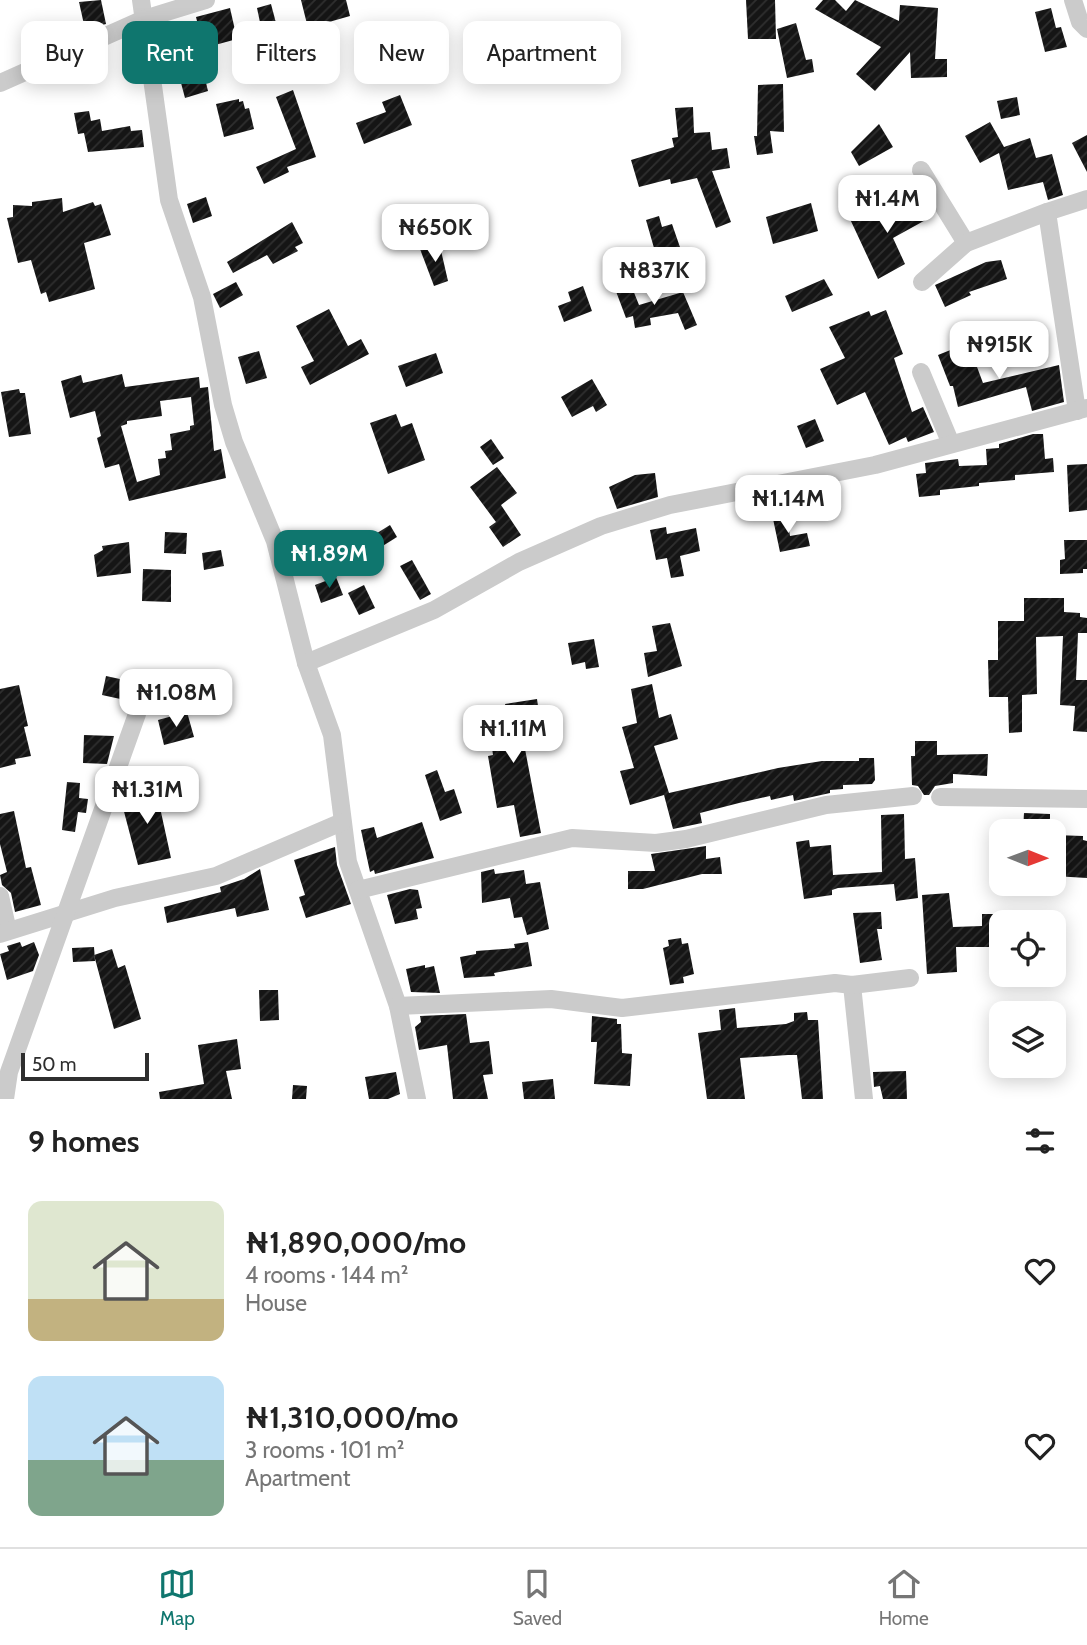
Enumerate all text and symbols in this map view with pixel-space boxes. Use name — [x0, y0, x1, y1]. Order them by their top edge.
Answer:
chip: Buy — [21, 21, 108, 84]
chip: Rent — [122, 21, 218, 84]
chip: Filters — [232, 21, 340, 84]
chip: New — [354, 21, 449, 84]
chip: Apartment — [463, 21, 621, 84]
pin: ₦1.4M — [838, 176, 936, 235]
text: ₦1.4M — [854, 184, 920, 212]
pin: ₦650K — [386, 204, 484, 264]
text: ₦650K — [398, 213, 472, 241]
pin: ₦837K — [605, 247, 703, 307]
text: ₦837K — [618, 256, 690, 284]
pin: ₦915K — [950, 322, 1048, 381]
text: ₦915K — [966, 330, 1032, 358]
pin: ₦1.14M — [731, 476, 845, 535]
text: ₦1.14M — [751, 484, 825, 512]
pin: ₦1.89M — [272, 530, 386, 590]
text: ₦1.89M — [290, 539, 368, 567]
pin: ₦1.08M — [119, 670, 233, 729]
text: ₦1.08M — [135, 678, 217, 706]
pin: ₦1.11M — [456, 706, 570, 765]
text: ₦1.11M — [479, 714, 547, 742]
pin: ₦1.31M — [90, 766, 204, 826]
text: ₦1.31M — [111, 775, 183, 803]
north arrow — [989, 819, 1066, 896]
map controls — [989, 819, 1066, 1078]
button: locate — [989, 910, 1066, 987]
button: layers — [989, 1001, 1066, 1078]
scale bar — [21, 1050, 149, 1082]
text: 50 m — [32, 1053, 76, 1076]
icon: filters — [1021, 1122, 1059, 1160]
text: 9 homes — [28, 1123, 139, 1160]
text: ₦1,890,000/mo — [245, 1224, 466, 1261]
icon: home — [84, 1229, 168, 1313]
icon: heart — [1021, 1252, 1059, 1290]
text: 4 rooms · 144 m² — [245, 1261, 408, 1289]
text: House — [245, 1289, 307, 1317]
text: ₦1,310,000/mo — [245, 1399, 458, 1436]
icon: home — [84, 1404, 168, 1488]
icon: heart — [1021, 1427, 1059, 1465]
text: 3 rooms · 101 m² — [245, 1436, 404, 1464]
text: Apartment — [245, 1464, 350, 1492]
tab: Map — [158, 1565, 196, 1630]
tab: Saved — [513, 1565, 562, 1630]
tab: Home — [879, 1565, 929, 1630]

